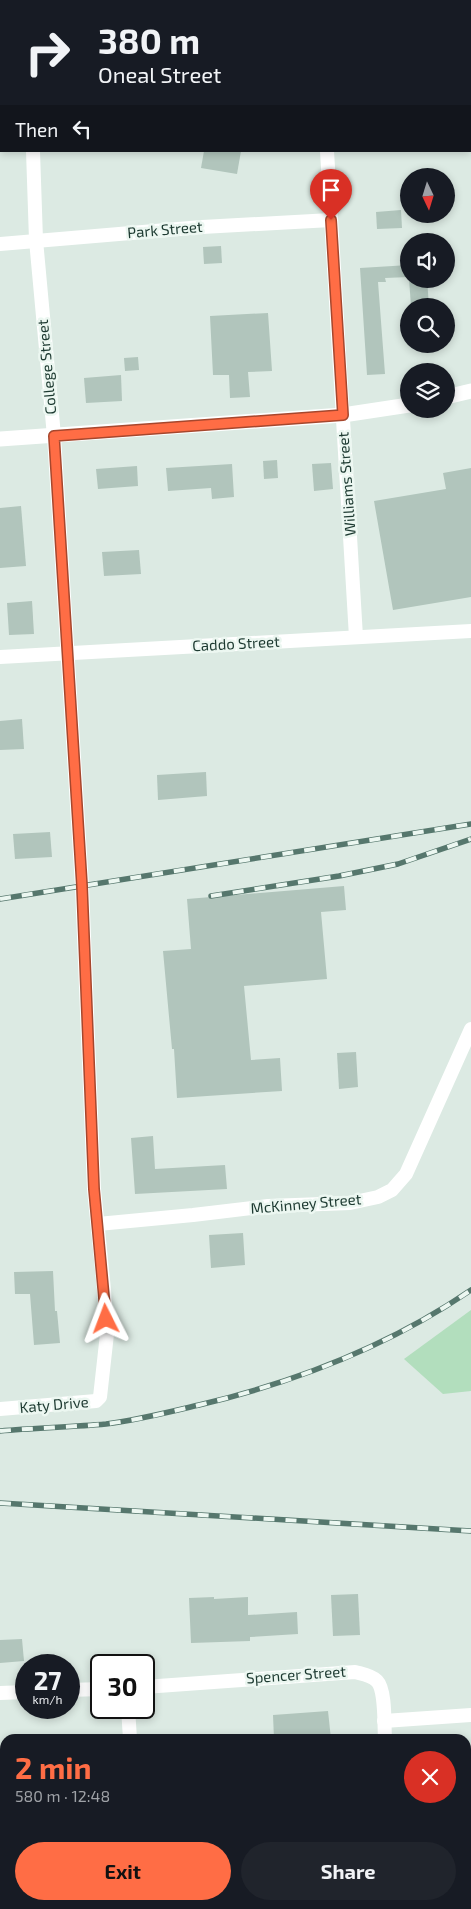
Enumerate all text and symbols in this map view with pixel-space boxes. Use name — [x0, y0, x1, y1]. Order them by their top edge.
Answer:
text: 380 m — [98, 19, 200, 61]
icon: right — [15, 20, 80, 85]
text: Oneal Street — [98, 61, 221, 87]
icon: left — [68, 115, 96, 143]
text: Then — [15, 118, 58, 141]
north arrow — [400, 168, 455, 222]
map controls — [400, 168, 455, 418]
pin — [310, 169, 352, 220]
icon: arrive — [317, 176, 345, 204]
street label: Park Street — [126, 217, 204, 241]
button: sound — [400, 233, 455, 288]
button: search — [400, 298, 455, 353]
street label: College Street — [33, 318, 59, 415]
button: layers — [400, 363, 455, 418]
street label: Williams Street — [333, 431, 359, 537]
street label: Caddo Street — [192, 632, 280, 654]
street label: McKinney Street — [250, 1189, 362, 1217]
position arrow — [79, 1292, 131, 1344]
street label: Katy Drive — [19, 1392, 89, 1416]
speed limit sign: 30 — [90, 1654, 155, 1719]
street label: Spencer Street — [245, 1662, 347, 1686]
text: 27 — [34, 1665, 61, 1695]
text: km/h — [33, 1692, 62, 1706]
text: 2 min — [15, 1749, 92, 1785]
button: close — [404, 1751, 456, 1803]
text: 580 m · 12:48 — [15, 1786, 110, 1805]
button: Exit — [15, 1842, 231, 1900]
button: Share — [241, 1842, 456, 1900]

